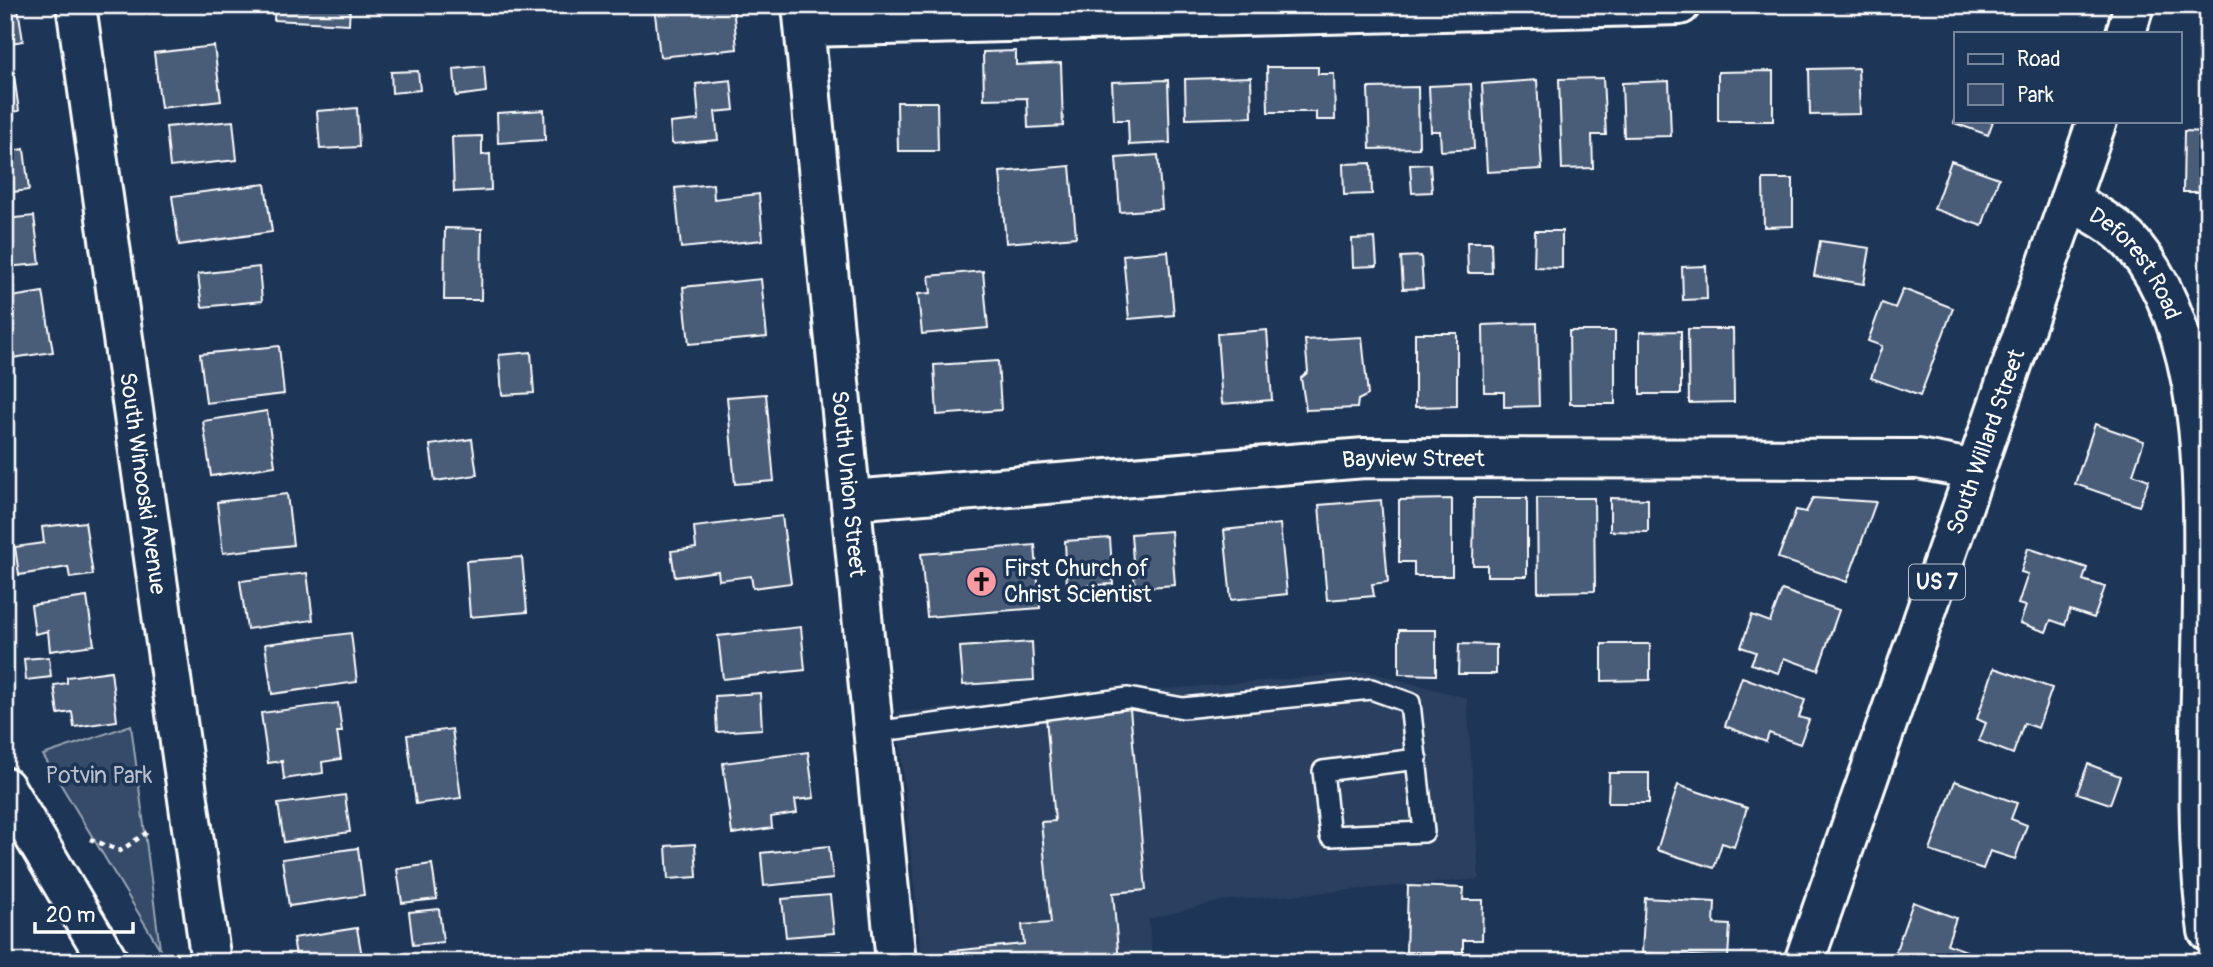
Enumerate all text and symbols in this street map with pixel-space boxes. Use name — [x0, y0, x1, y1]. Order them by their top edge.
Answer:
legend — [1954, 32, 2182, 122]
text: Road — [2017, 46, 2061, 73]
text: Park — [2017, 82, 2054, 109]
street label: Deforest Road — [2084, 201, 2187, 324]
street label: South Willard Street — [1940, 345, 2032, 538]
street label: South Winooski Avenue — [113, 370, 173, 597]
street label: South Union Street — [825, 389, 872, 579]
street label: Bayview Street — [1341, 444, 1485, 475]
place label: First Church of Christ Scientist — [1004, 554, 1152, 609]
church icon: First Church of Christ Scientist — [964, 564, 998, 598]
road number: US 7 — [1909, 564, 1965, 600]
park label: Potvin Park — [46, 761, 153, 790]
scale bar — [35, 890, 133, 934]
text: 20 m — [46, 902, 95, 929]

